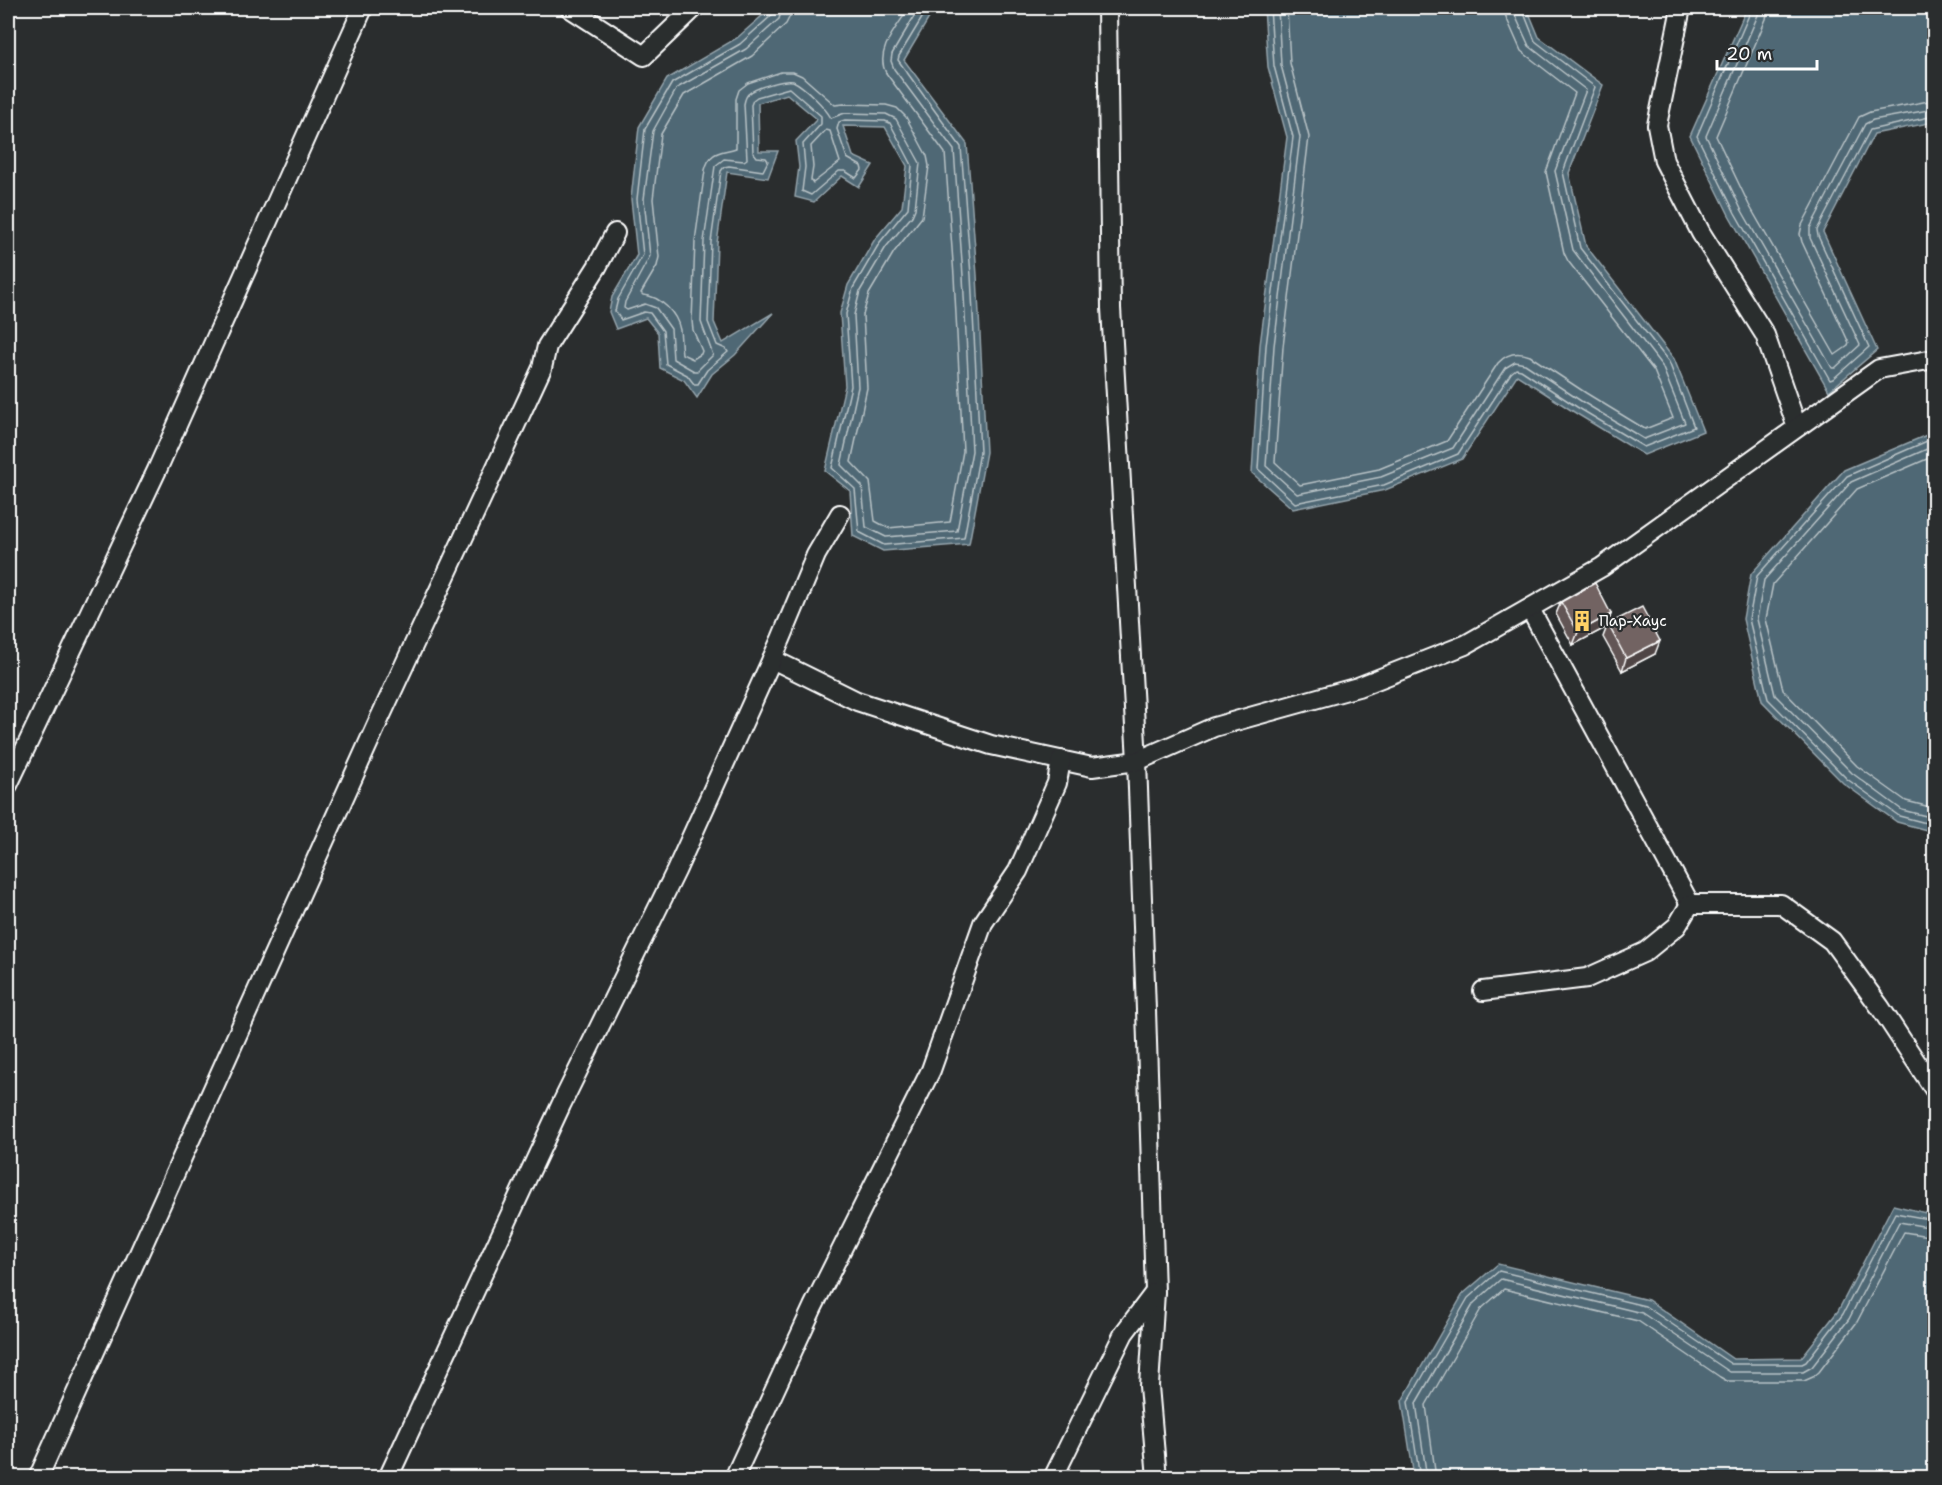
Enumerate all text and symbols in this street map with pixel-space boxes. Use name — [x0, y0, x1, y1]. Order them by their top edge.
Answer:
scale bar — [1717, 33, 1818, 71]
text: 20 m — [1726, 42, 1772, 66]
building icon: Пар-Хаус — [1570, 609, 1594, 633]
place label: Пар-Хаус — [1599, 611, 1667, 631]

